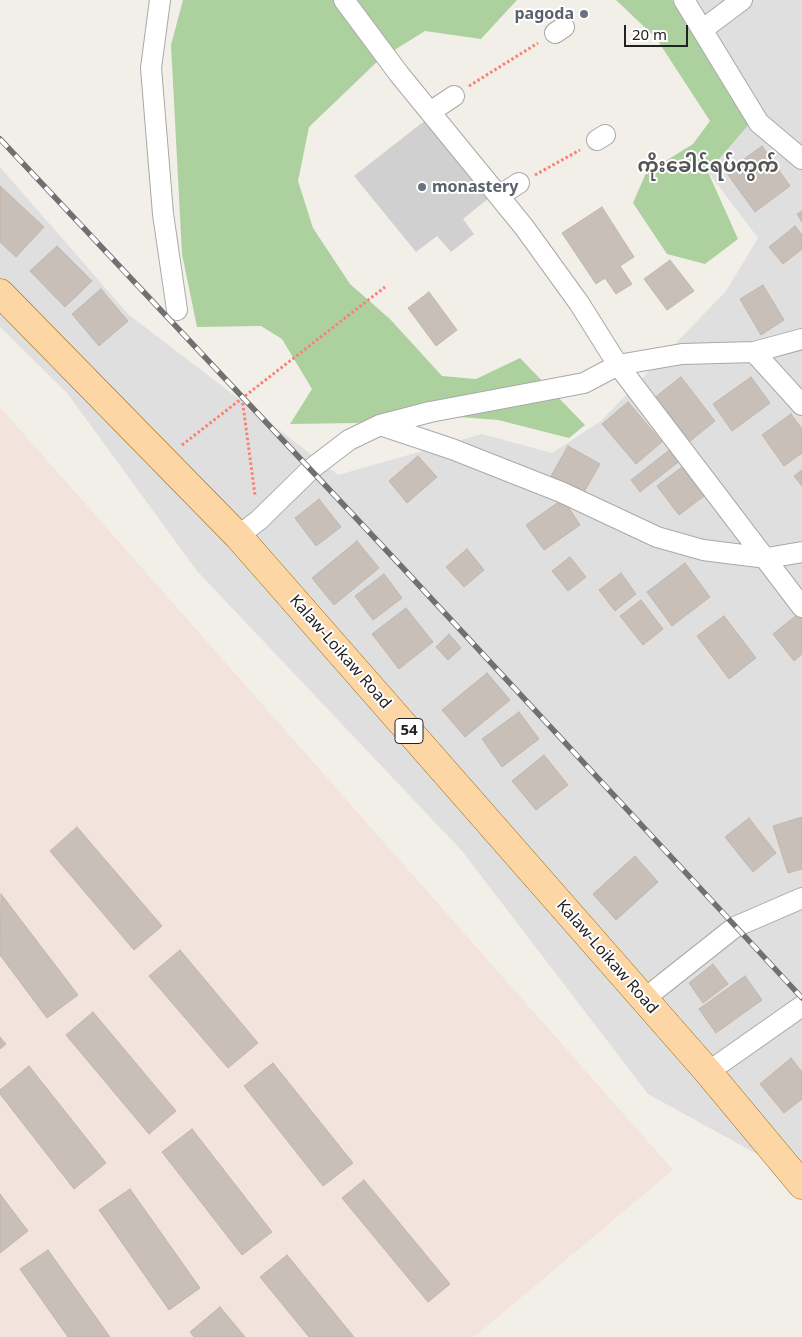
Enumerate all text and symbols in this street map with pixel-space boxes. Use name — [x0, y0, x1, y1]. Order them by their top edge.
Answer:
place label: pagoda — [514, 4, 574, 24]
marker: pagoda — [578, 8, 590, 20]
scale bar — [627, 15, 691, 47]
text: 20 m — [632, 24, 667, 44]
district label: ကိုးခေါင်ရပ်ကွက် — [638, 156, 778, 178]
place label: monastery — [432, 177, 518, 197]
marker: monastery — [416, 181, 428, 193]
street label: Kalaw-Loikaw Road — [285, 591, 395, 713]
road number: 54 — [395, 718, 423, 744]
street label: Kalaw-Loikaw Road — [552, 896, 662, 1018]

